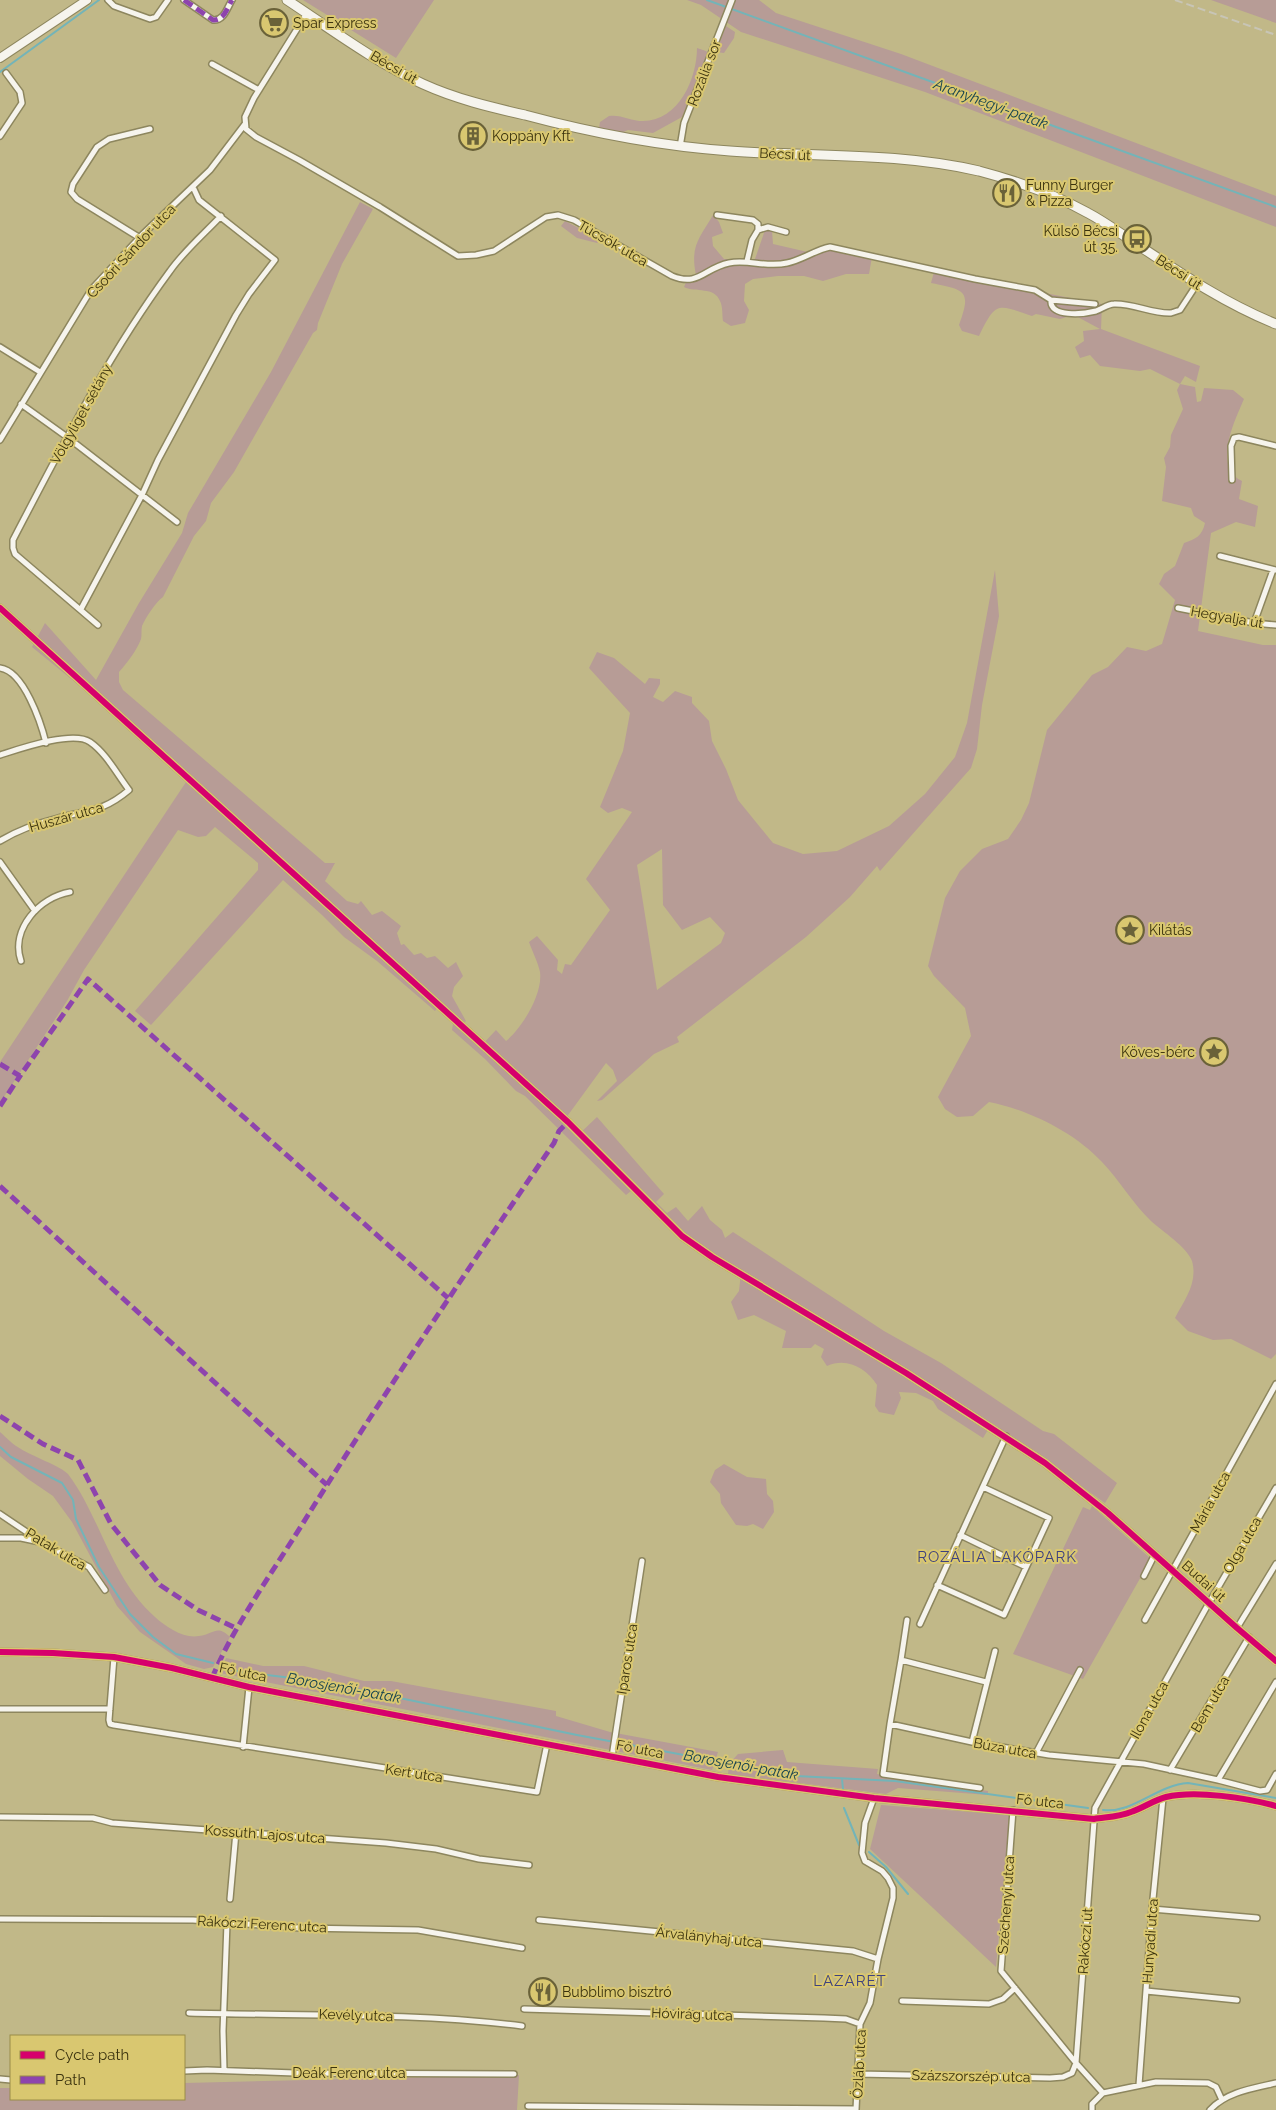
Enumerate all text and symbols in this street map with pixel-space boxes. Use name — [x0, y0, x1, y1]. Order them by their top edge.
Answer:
supermarket icon: Spar Express — [259, 8, 289, 38]
place label: Spar Express — [293, 15, 377, 31]
street label: Rozália sor — [684, 38, 724, 108]
street label: Bécsi út — [368, 47, 421, 87]
water label: Aranyhegyi-patak — [930, 75, 1051, 133]
building icon: Koppány Kft. — [458, 121, 488, 151]
place label: Koppány Kft. — [492, 128, 573, 144]
street label: Bécsi út — [759, 145, 811, 163]
place label: Funny Burger & Pizza — [1026, 177, 1113, 209]
restaurant icon: Funny Burger & Pizza — [992, 178, 1022, 208]
street label: Csoóri Sándor utca — [83, 201, 179, 301]
street label: Tücsök utca — [575, 217, 651, 269]
place label: Külső Bécsi út 35. — [1043, 223, 1118, 255]
bus stop icon: Külső Bécsi út 35. — [1122, 224, 1152, 254]
street label: Bécsi út — [1153, 251, 1205, 293]
street label: Völgyliget sétány — [47, 361, 115, 467]
street label: Hegyalja út — [1190, 603, 1265, 631]
street label: Huszár utca — [27, 799, 105, 835]
place icon: Kilátás — [1115, 915, 1145, 945]
place label: Kilátás — [1149, 922, 1192, 938]
place icon: Köves-bérc — [1199, 1037, 1229, 1067]
place label: Köves-bérc — [1121, 1044, 1195, 1060]
street label: Mária utca — [1187, 1469, 1233, 1535]
street label: Olga utca — [1219, 1514, 1265, 1576]
street label: Patak utca — [23, 1525, 89, 1573]
district label: ROZÁLIA LAKÓPARK — [917, 1548, 1077, 1566]
street label: Budai út — [1179, 1557, 1230, 1605]
street label: Iparos utca — [614, 1623, 640, 1695]
street label: Fő utca — [218, 1659, 268, 1685]
water label: Borosjenői-patak — [285, 1669, 403, 1707]
street label: Bem utca — [1188, 1673, 1232, 1735]
street label: Ilona utca — [1127, 1678, 1171, 1742]
street label: Búza utca — [972, 1735, 1038, 1761]
street label: Fő utca — [615, 1737, 665, 1761]
water label: Borosjenői-patak — [682, 1746, 800, 1784]
street label: Kert utca — [384, 1761, 444, 1785]
street label: Fő utca — [1015, 1791, 1065, 1811]
street label: Kossuth Lajos utca — [204, 1822, 326, 1846]
street label: Széchenyi utca — [995, 1856, 1017, 1954]
street label: Hunyadi utca — [1139, 1898, 1161, 1984]
street label: Rákóczi út — [1075, 1907, 1095, 1975]
street label: Rákóczi Ferenc utca — [197, 1913, 327, 1935]
street label: Árvalányhaj utca — [655, 1922, 763, 1951]
district label: LAZARÉT — [813, 1972, 887, 1990]
restaurant icon: Bubblimo bisztró — [528, 1977, 558, 2007]
place label: Bubblimo bisztró — [562, 1984, 672, 2000]
street label: Hóvirág utca — [651, 2005, 733, 2023]
street label: Kevély utca — [318, 2006, 394, 2024]
street label: Őzláb utca — [848, 2029, 869, 2099]
legend — [10, 2035, 185, 2100]
text: Cycle path — [55, 2046, 129, 2064]
street label: Deák Ferenc utca — [292, 2065, 406, 2081]
street label: Százszorszép utca — [911, 2067, 1031, 2085]
text: Path — [55, 2071, 86, 2089]

